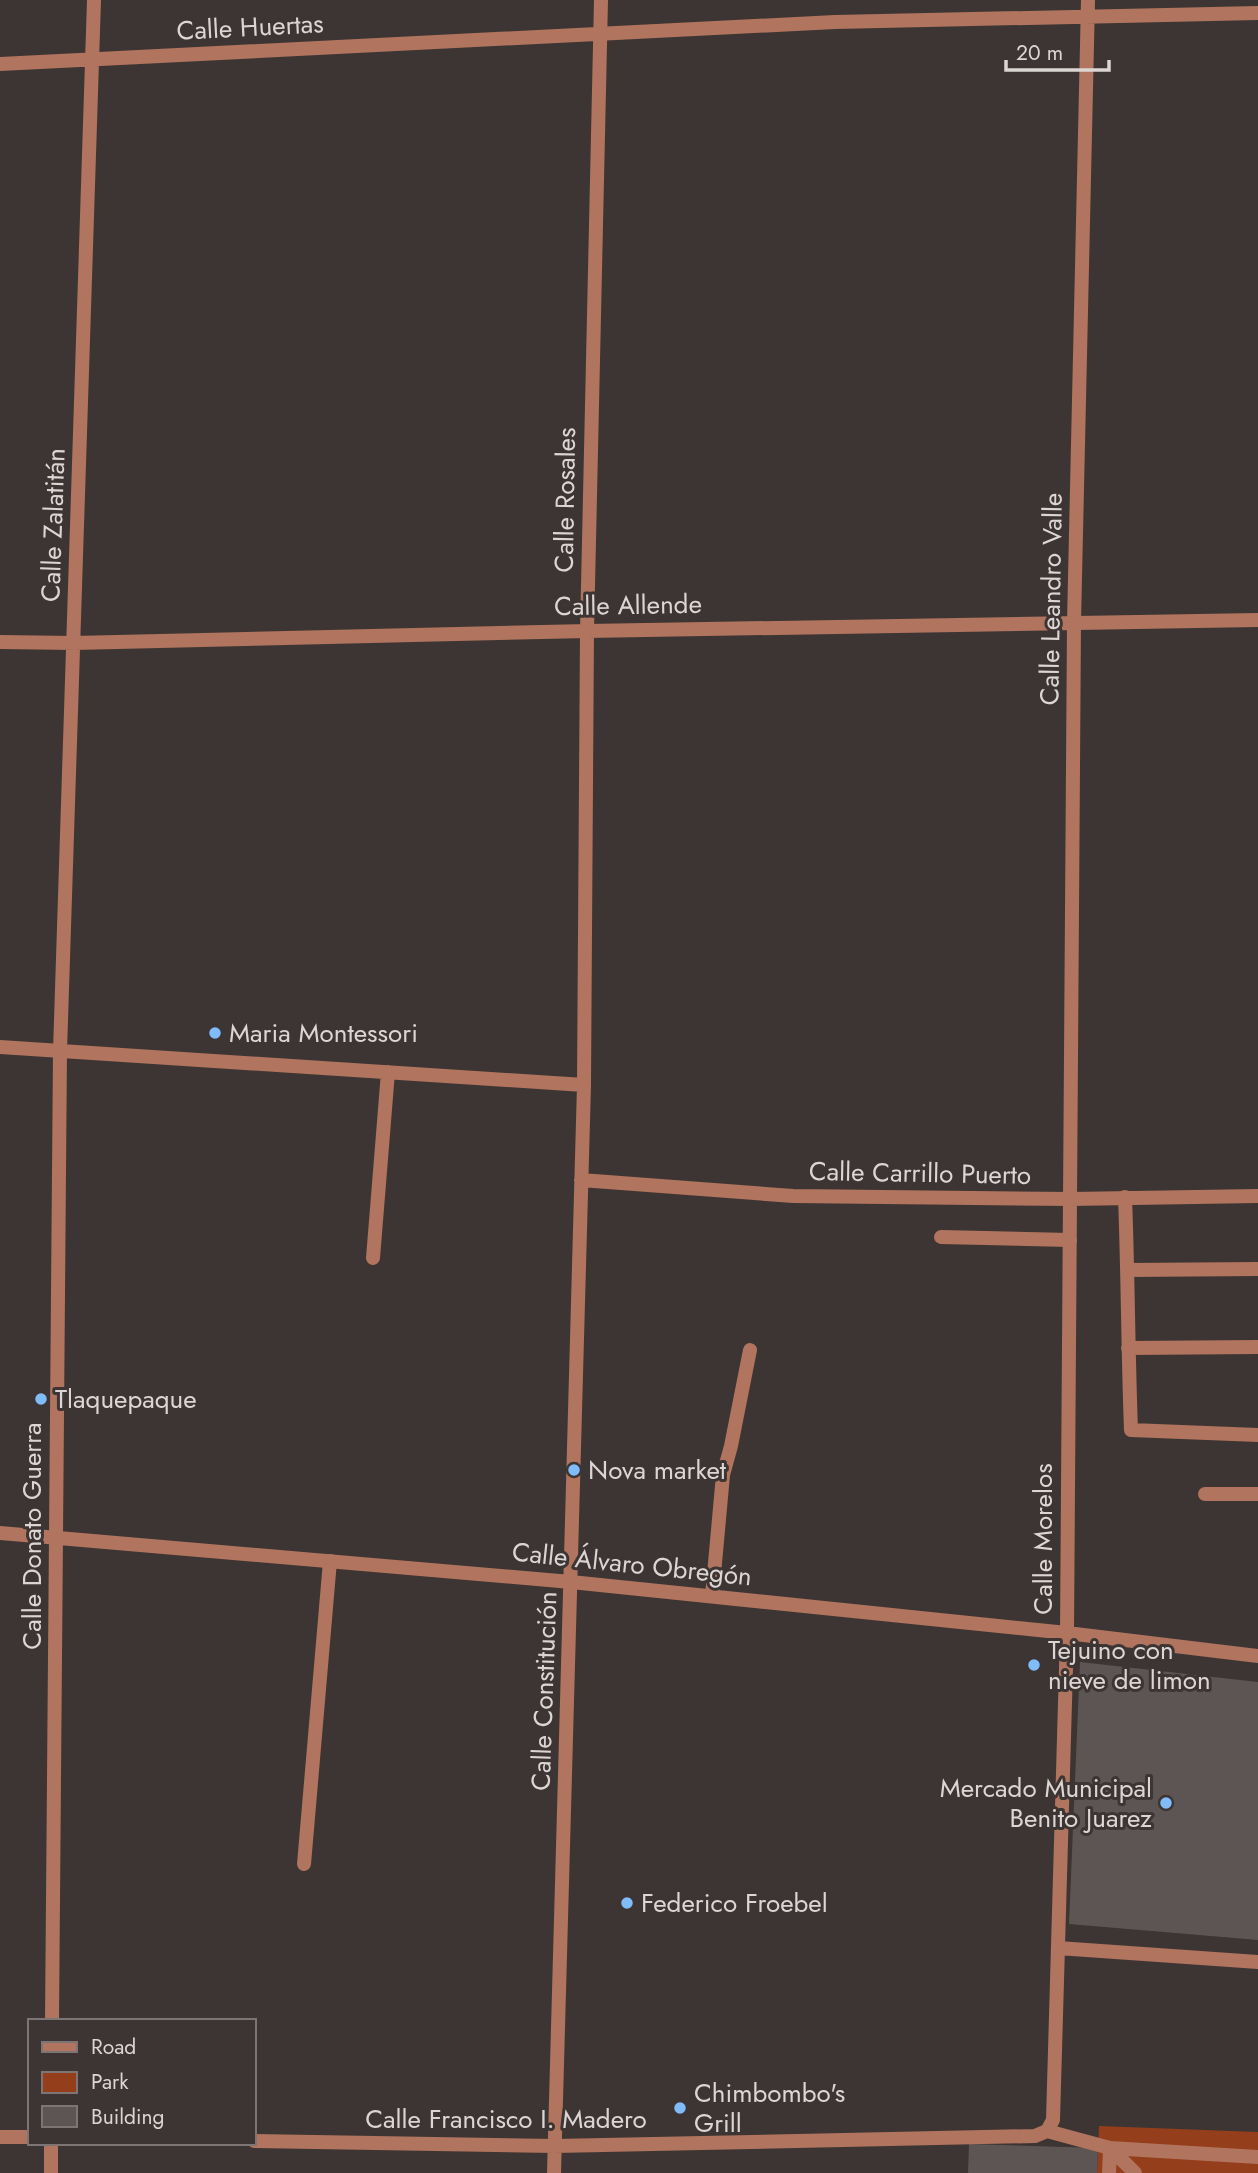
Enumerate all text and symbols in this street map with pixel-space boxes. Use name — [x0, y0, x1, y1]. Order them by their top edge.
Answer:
street label: Calle Huertas — [175, 4, 325, 50]
scale bar — [1006, 28, 1109, 72]
text: 20 m — [1016, 38, 1063, 68]
street label: Calle Rosales — [545, 427, 585, 573]
street label: Calle Zalatitán — [31, 447, 75, 603]
street label: Calle Leandro Valle — [1030, 492, 1072, 706]
street label: Calle Allende — [554, 585, 702, 625]
place label: Maria Montessori — [229, 1014, 418, 1052]
marker: Maria Montessori — [207, 1025, 223, 1041]
street label: Calle Carrillo Puerto — [808, 1152, 1032, 1194]
place label: Tlaquepaque — [55, 1380, 197, 1418]
marker: Tlaquepaque — [33, 1391, 49, 1407]
street label: Calle Donato Guerra — [13, 1422, 51, 1650]
place label: Nova market — [588, 1451, 727, 1489]
marker: Nova market — [566, 1462, 582, 1478]
street label: Calle Morelos — [1024, 1463, 1062, 1615]
street label: Calle Álvaro Obregón — [510, 1533, 754, 1595]
street label: Calle Constitución — [522, 1591, 566, 1791]
place label: Tejuino con nieve de limon — [1048, 1631, 1211, 1699]
marker: Tejuino con nieve de limon — [1026, 1657, 1042, 1673]
place label: Mercado Municipal Benito Juarez — [940, 1769, 1152, 1837]
marker: Mercado Municipal Benito Juarez — [1158, 1795, 1174, 1811]
place label: Federico Froebel — [641, 1884, 828, 1922]
marker: Federico Froebel — [619, 1895, 635, 1911]
legend — [28, 2019, 256, 2145]
text: Road — [91, 2032, 136, 2062]
text: Park — [91, 2067, 129, 2097]
place label: Chimbombo's Grill — [694, 2074, 845, 2142]
street label: Calle Francisco I. Madero — [365, 2100, 647, 2138]
marker: Chimbombo's Grill — [672, 2100, 688, 2116]
text: Building — [91, 2102, 164, 2132]

